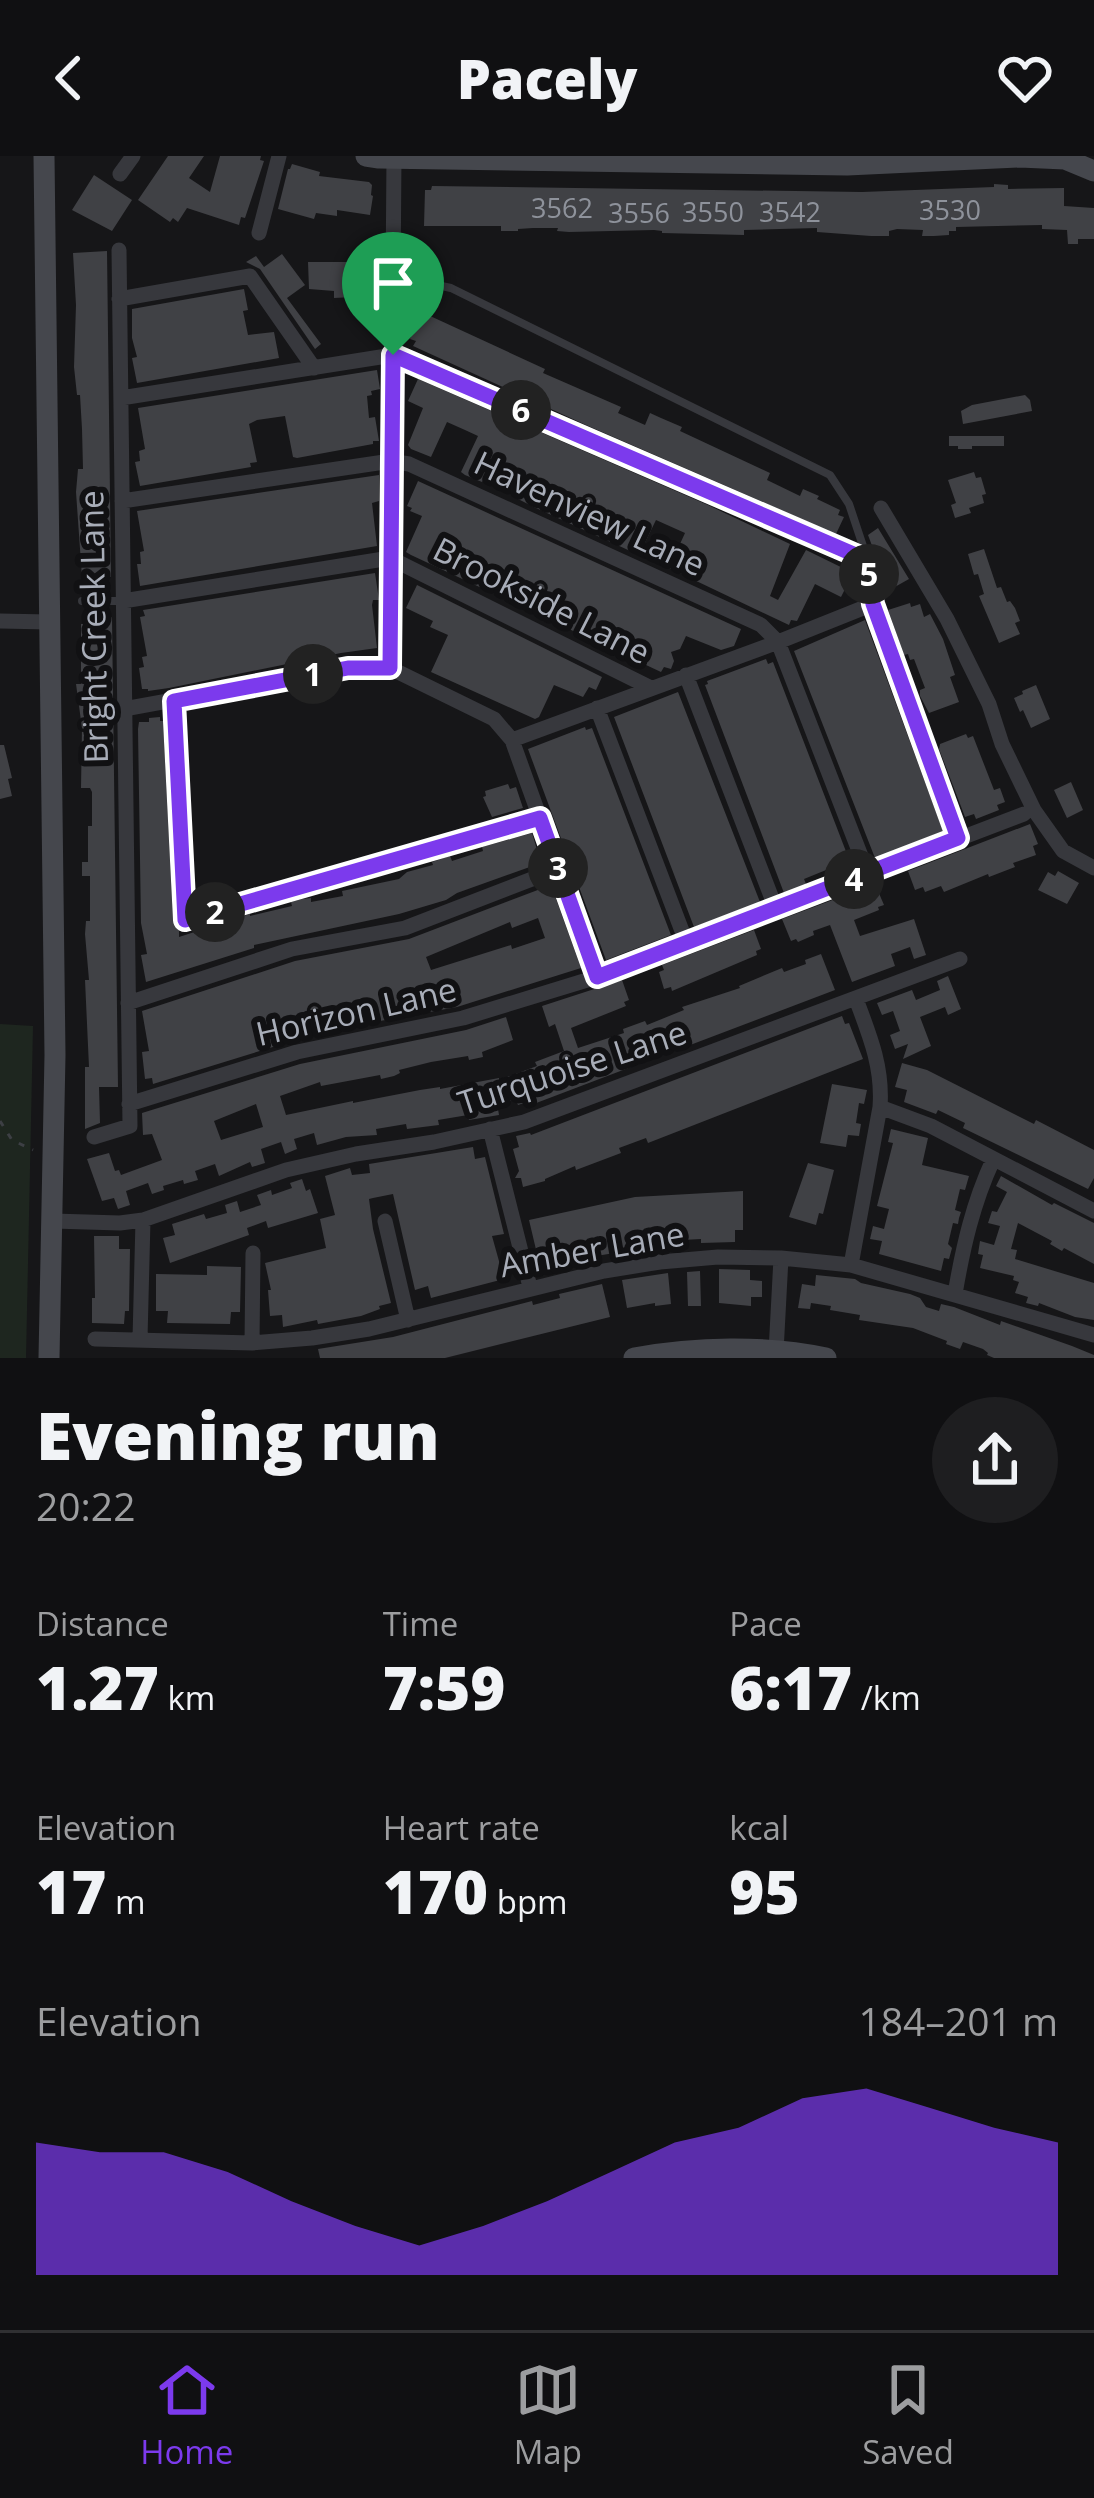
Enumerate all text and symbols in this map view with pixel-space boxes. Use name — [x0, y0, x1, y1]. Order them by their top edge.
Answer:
text: Pacely — [457, 41, 637, 115]
icon: back — [36, 45, 102, 111]
icon: heart — [992, 45, 1058, 111]
house number: 3562 — [531, 189, 593, 226]
house number: 3530 — [919, 191, 981, 228]
house number: 3550 — [682, 193, 744, 230]
house number: 3542 — [759, 193, 821, 230]
house number: 3556 — [608, 194, 670, 231]
pin — [342, 232, 444, 355]
icon: arrive — [360, 250, 426, 316]
pin: 6 — [491, 380, 551, 440]
text: 6 — [512, 387, 530, 432]
street label: Havenview Lane — [467, 440, 713, 586]
street label: Bright Creek Lane — [68, 490, 118, 764]
street label: Brookside Lane — [426, 526, 658, 674]
pin: 5 — [839, 544, 899, 604]
text: 5 — [860, 551, 878, 596]
pin: 1 — [283, 644, 343, 704]
text: 1 — [304, 651, 322, 696]
pin: 3 — [528, 838, 588, 898]
text: 3 — [549, 845, 567, 890]
pin: 4 — [824, 849, 884, 909]
text: 4 — [845, 856, 863, 901]
pin: 2 — [185, 882, 245, 942]
text: 2 — [206, 889, 224, 934]
street label: Horizon Lane — [251, 966, 461, 1056]
street label: Turquoise Lane — [452, 1009, 692, 1125]
street label: Amber Lane — [496, 1211, 688, 1287]
text: Evening run — [36, 1389, 440, 1479]
button: share — [932, 1397, 1058, 1523]
text: 20:22 — [36, 1479, 135, 1532]
text: Distance — [36, 1601, 169, 1646]
text: Time — [383, 1601, 458, 1646]
text: Pace — [729, 1601, 802, 1646]
text: 1.27 — [36, 1646, 159, 1728]
text: 7:59 — [383, 1646, 505, 1728]
text: 6:17 — [729, 1646, 852, 1728]
text: km — [159, 1675, 215, 1720]
text: /km — [852, 1675, 921, 1720]
text: Elevation — [36, 1805, 176, 1850]
text: Heart rate — [383, 1805, 540, 1850]
text: kcal — [729, 1805, 789, 1850]
text: 17 — [36, 1850, 106, 1932]
text: 170 — [383, 1850, 488, 1932]
text: 95 — [729, 1850, 800, 1932]
text: m — [106, 1879, 145, 1924]
text: bpm — [488, 1879, 568, 1924]
text: Elevation — [36, 1994, 202, 2047]
text: 184–201 m — [858, 1994, 1058, 2047]
tab: Home — [140, 2357, 233, 2474]
tab: Map — [514, 2357, 582, 2474]
tab: Saved — [862, 2357, 954, 2474]

